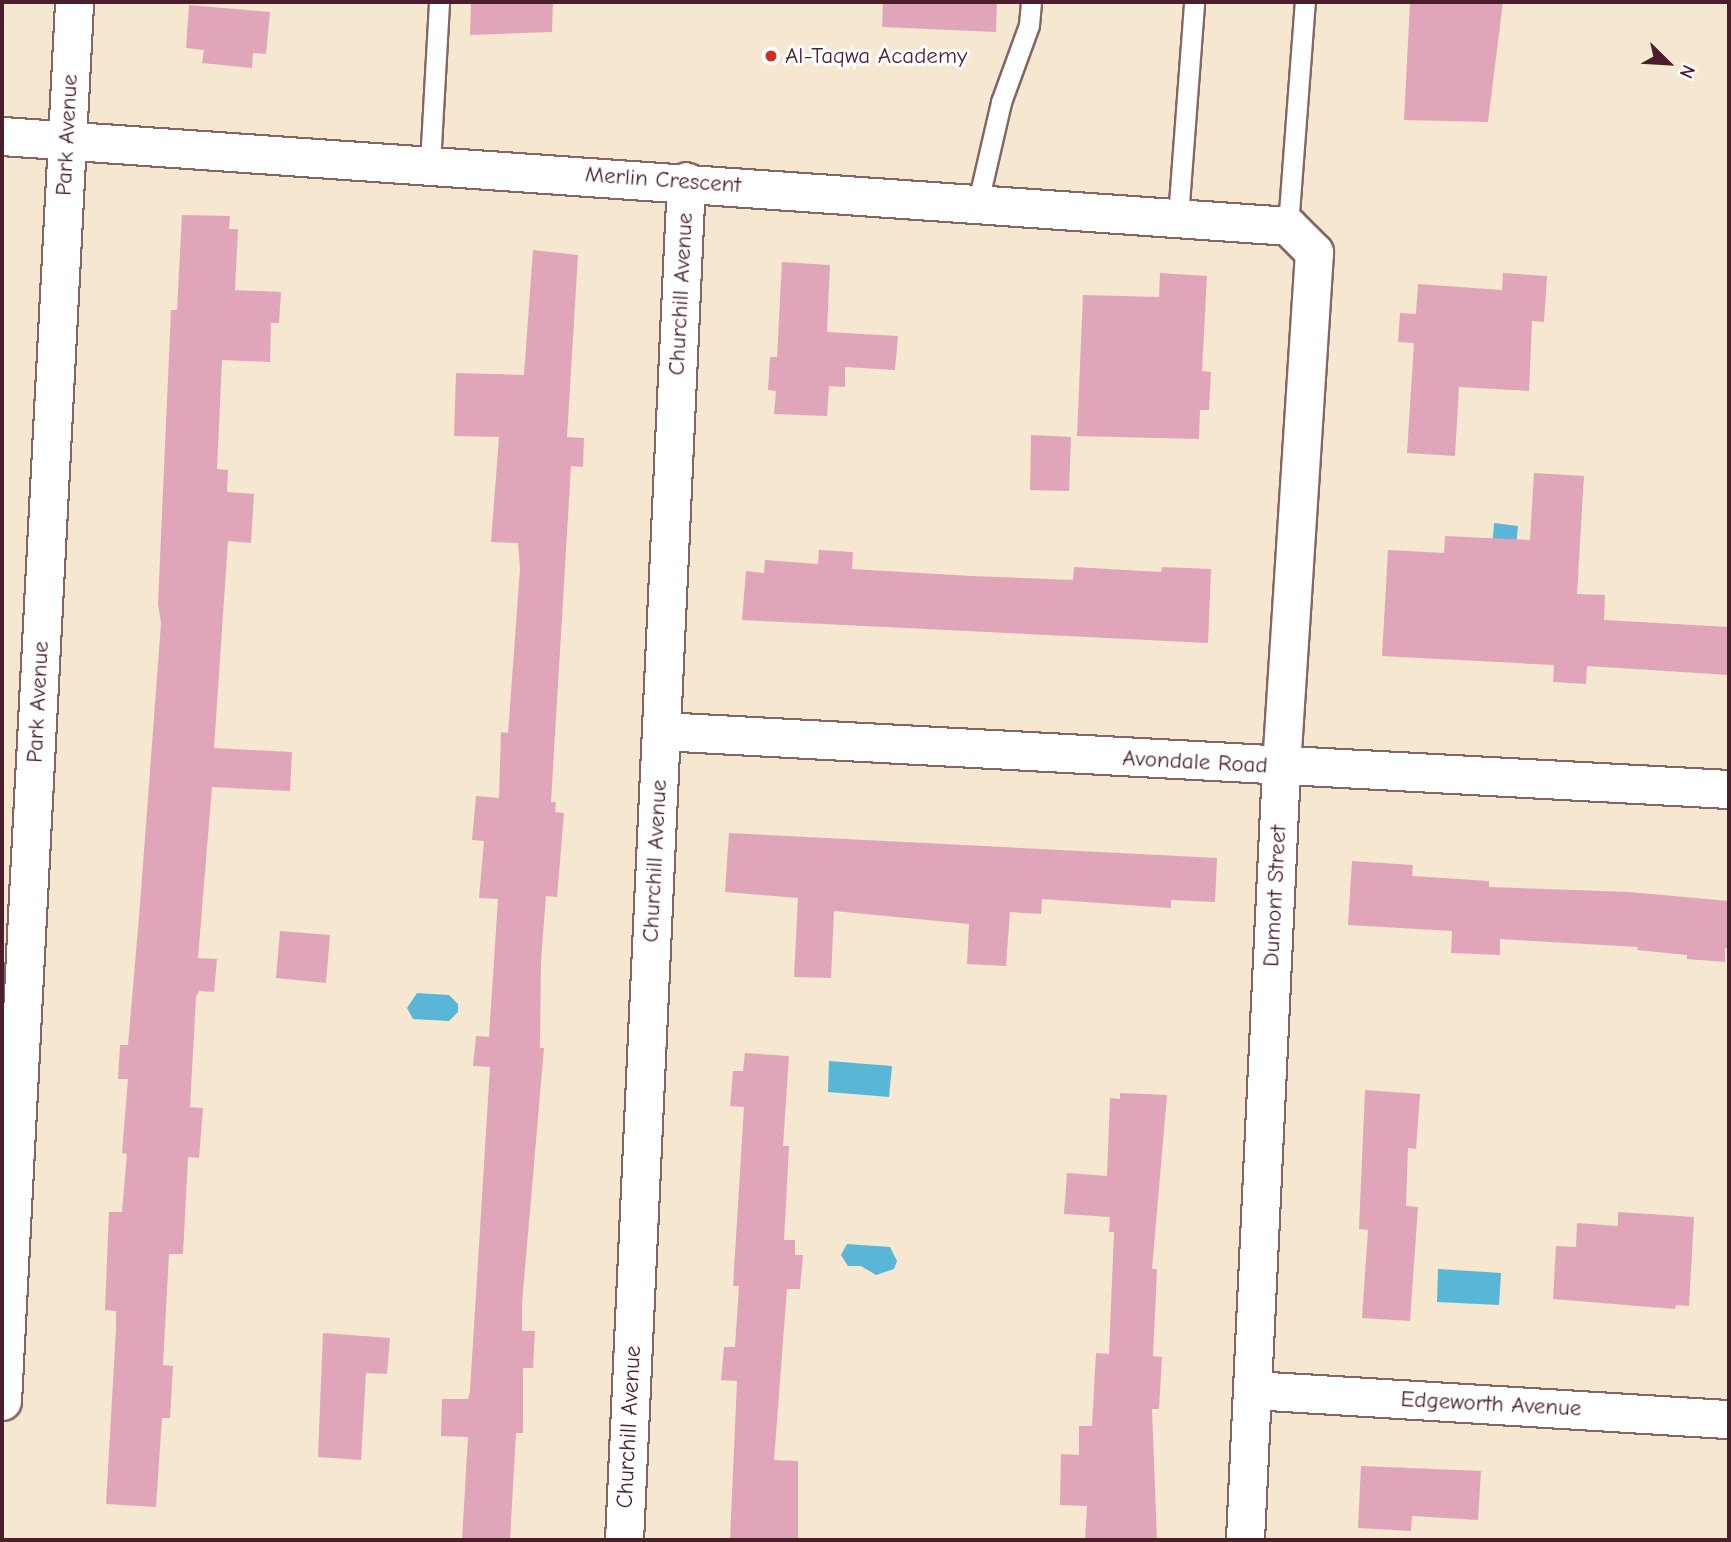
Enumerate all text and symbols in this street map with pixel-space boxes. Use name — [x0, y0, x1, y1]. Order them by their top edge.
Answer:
north arrow — [1633, 28, 1703, 98]
place label: Al-Taqwa Academy — [785, 42, 967, 70]
marker: Al-Taqwa Academy — [763, 48, 779, 64]
text: N — [1675, 61, 1700, 82]
street label: Park Avenue — [50, 73, 84, 197]
street label: Merlin Crescent — [584, 161, 742, 199]
street label: Churchill Avenue — [663, 212, 699, 376]
street label: Park Avenue — [21, 640, 55, 764]
street label: Avondale Road — [1122, 744, 1268, 780]
street label: Churchill Avenue — [637, 779, 673, 943]
street label: Dumont Street — [1258, 824, 1292, 968]
street label: Churchill Avenue — [611, 1345, 647, 1509]
street label: Edgeworth Avenue — [1400, 1385, 1582, 1423]

